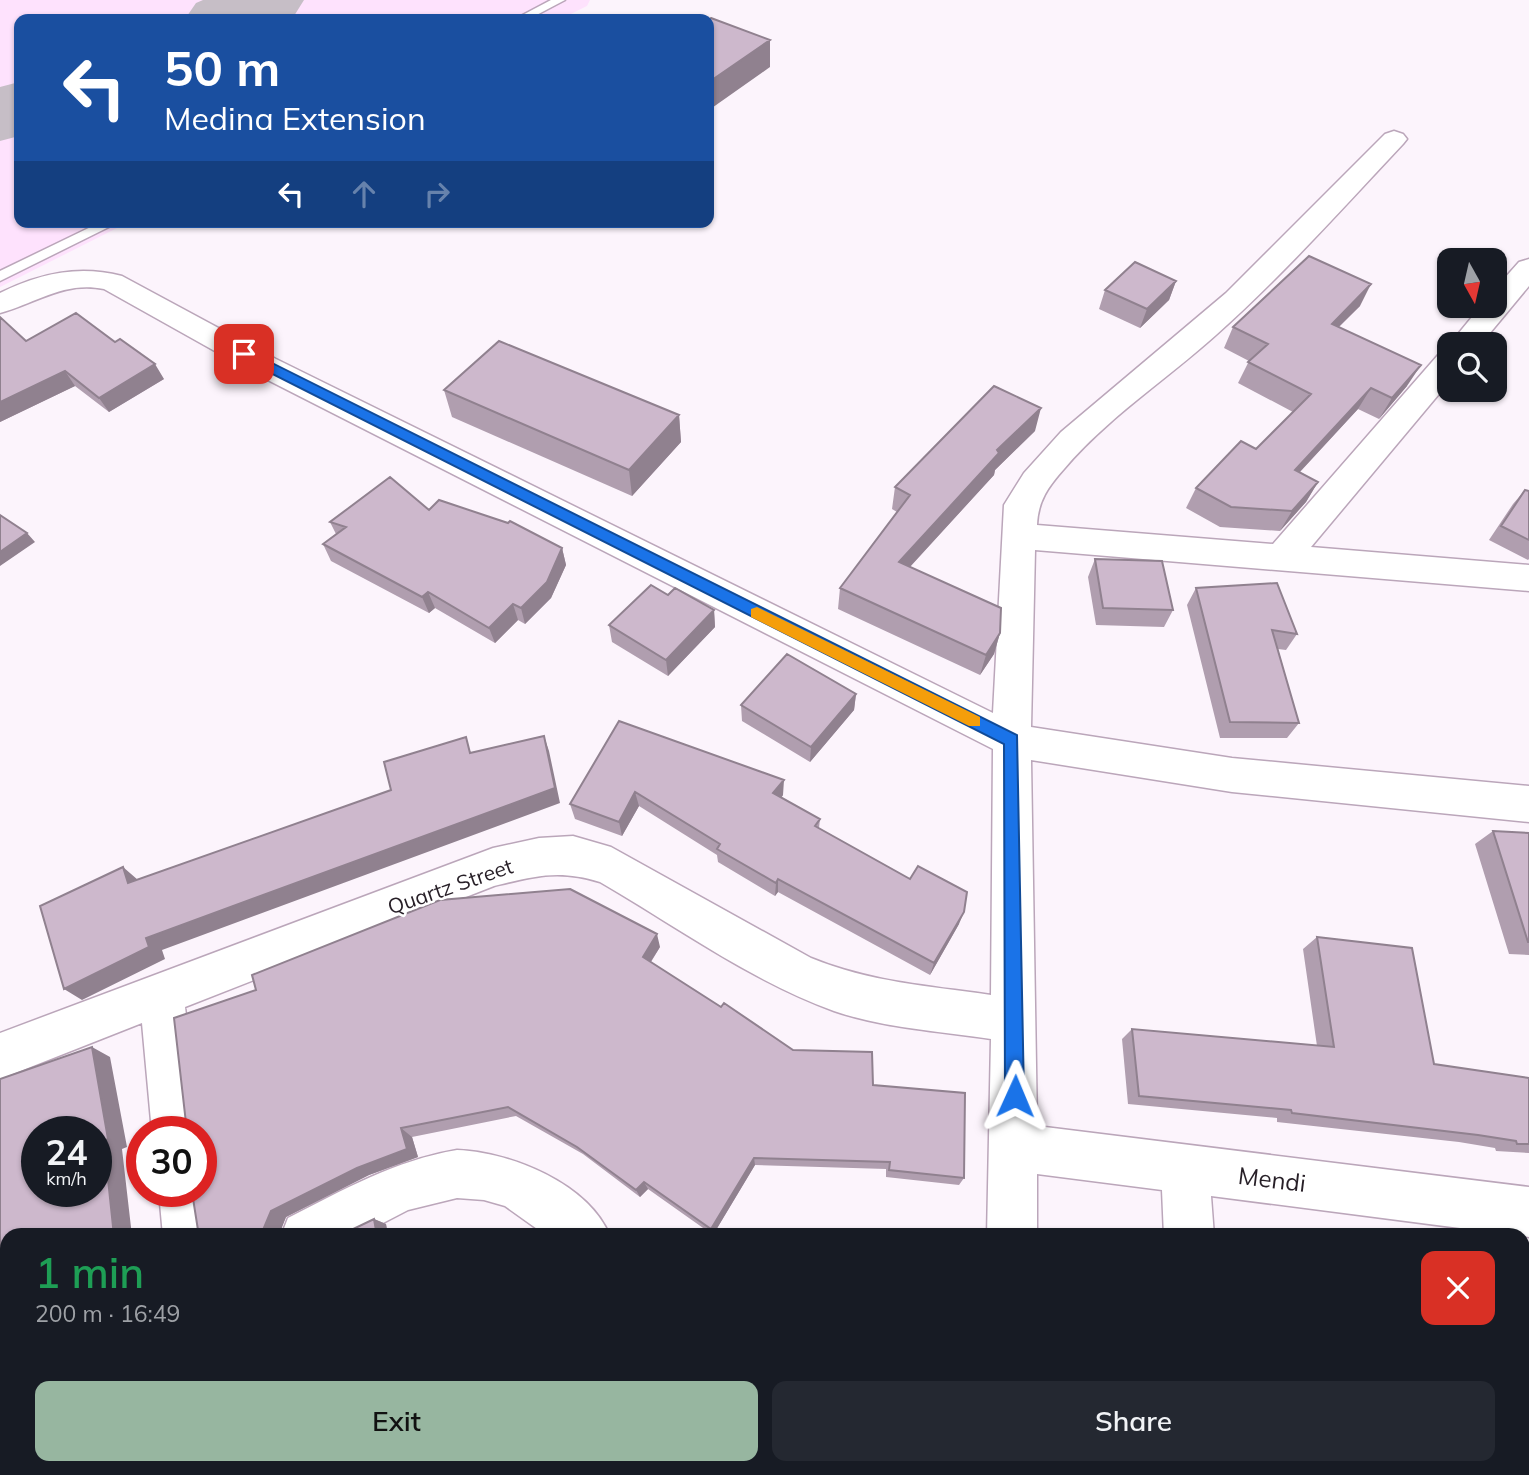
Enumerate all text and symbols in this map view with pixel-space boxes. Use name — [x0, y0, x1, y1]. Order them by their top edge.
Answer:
text: 50 m — [164, 37, 280, 98]
icon: left — [49, 42, 140, 133]
text: Medina Extension — [164, 98, 426, 138]
icon: left — [272, 175, 310, 213]
icon: ahead — [345, 175, 383, 213]
icon: right — [418, 175, 456, 213]
north arrow — [1437, 248, 1507, 318]
map controls — [1437, 248, 1507, 402]
pin — [214, 324, 274, 384]
button: search — [1437, 332, 1507, 402]
icon: arrive — [225, 335, 263, 373]
street label: Quartz Street — [384, 852, 516, 920]
position arrow — [978, 1059, 1052, 1133]
speed limit sign: 30 — [126, 1116, 217, 1207]
text: 24 — [45, 1130, 88, 1174]
street label: Mendi — [1237, 1160, 1307, 1198]
text: km/h — [46, 1167, 87, 1190]
text: 1 min — [35, 1246, 144, 1299]
button: close — [1421, 1251, 1495, 1325]
text: 200 m · 16:49 — [35, 1299, 180, 1328]
button: Exit — [35, 1381, 758, 1461]
button: Share — [772, 1381, 1495, 1461]

